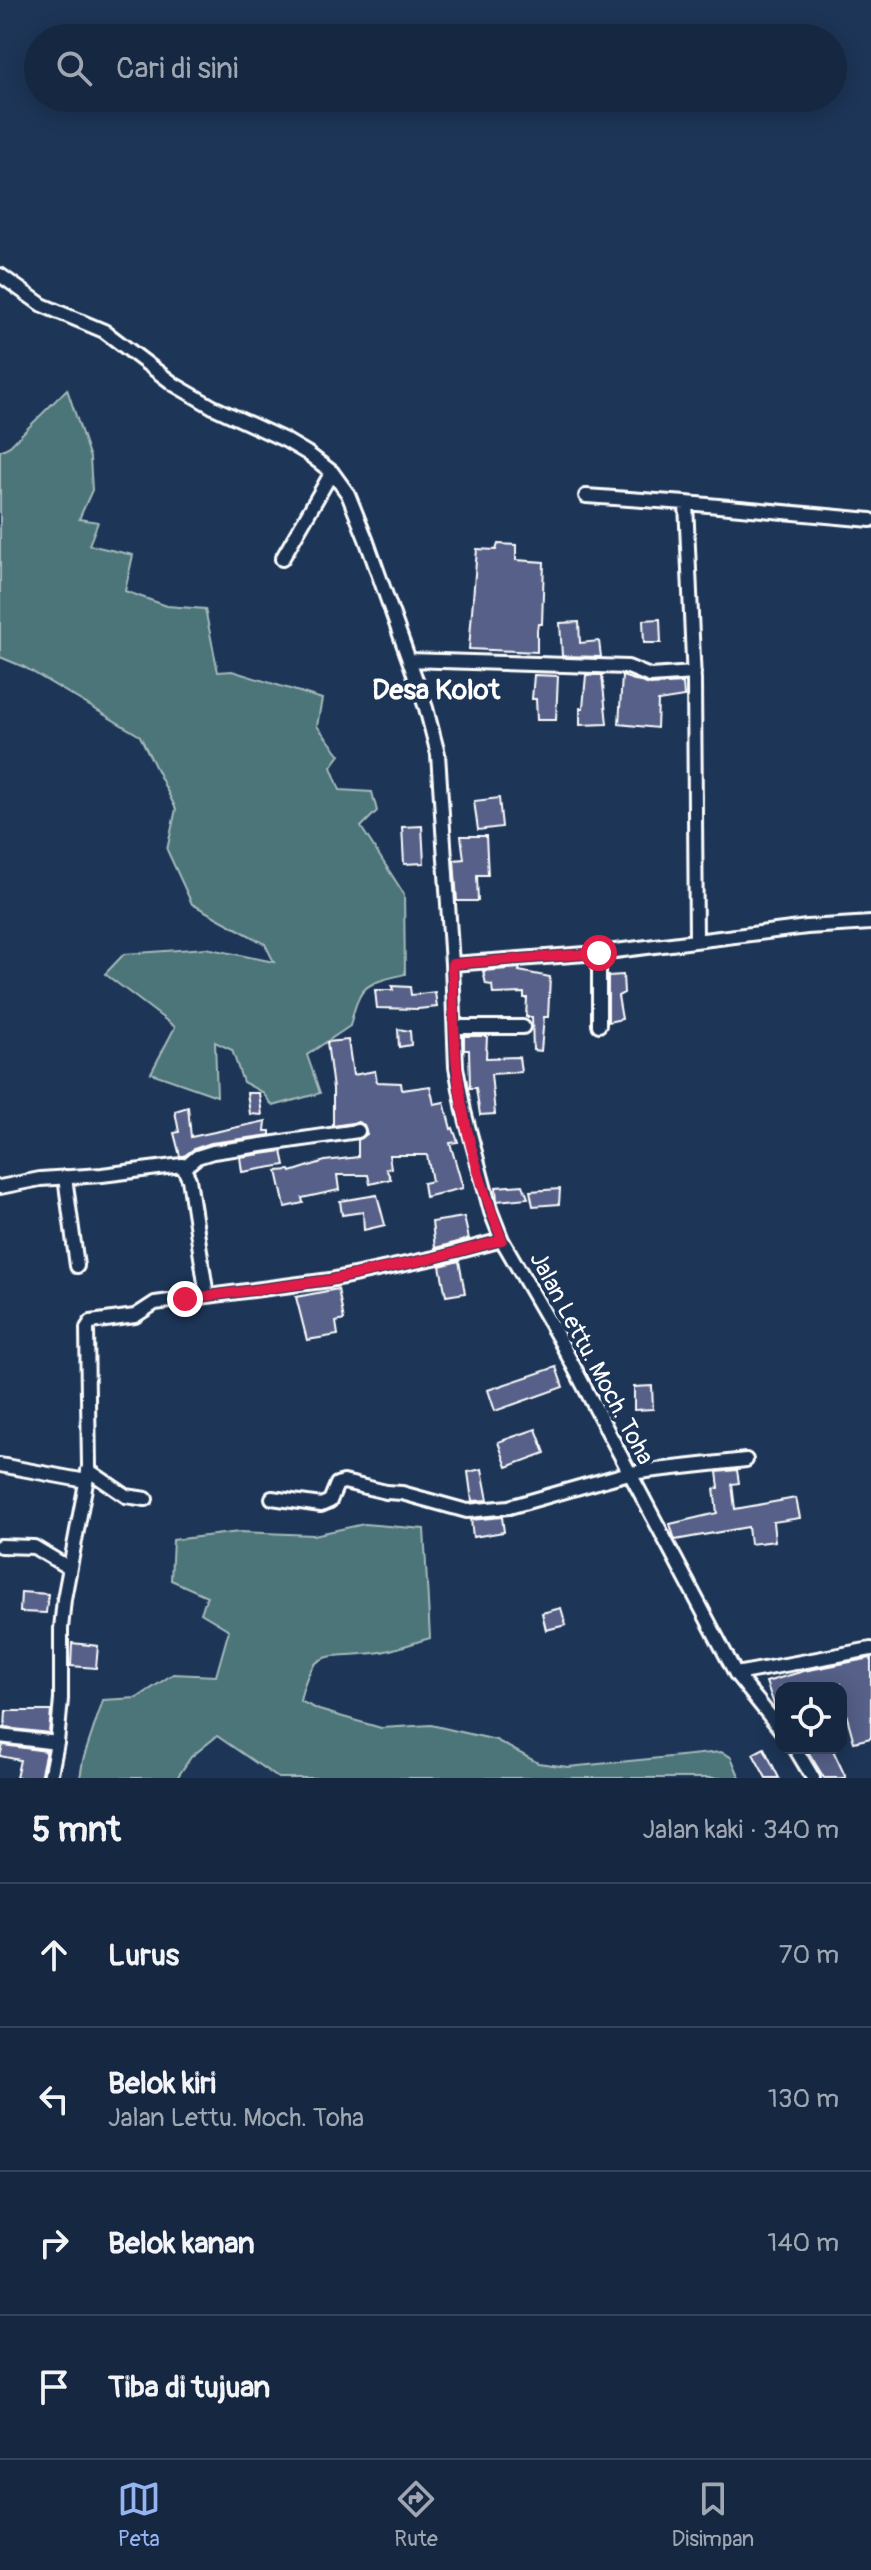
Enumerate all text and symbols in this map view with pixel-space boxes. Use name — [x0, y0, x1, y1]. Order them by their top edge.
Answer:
search box — [24, 24, 847, 112]
icon: search — [52, 46, 96, 90]
text: Cari di sini — [116, 50, 238, 87]
district label: Desa Kolot — [372, 673, 501, 708]
route start — [581, 935, 617, 971]
street label: Jalan Lettu. Moch. Toha — [523, 1247, 660, 1469]
route end — [167, 1281, 203, 1317]
map controls — [775, 1682, 847, 1754]
button: locate — [775, 1682, 847, 1754]
text: 5 mnt — [32, 1809, 121, 1852]
text: Jalan kaki · 340 m — [642, 1814, 839, 1846]
icon: ahead — [32, 1933, 76, 1977]
text: Lurus — [108, 1937, 179, 1974]
text: 70 m — [779, 1939, 839, 1971]
text: Belok kiri — [108, 2065, 216, 2102]
icon: left — [32, 2077, 76, 2121]
text: 130 m — [768, 2083, 839, 2115]
text: Jalan Lettu. Moch. Toha — [108, 2102, 364, 2134]
icon: right — [32, 2221, 76, 2265]
text: Belok kanan — [108, 2225, 255, 2262]
text: 140 m — [767, 2227, 839, 2259]
icon: arrive — [32, 2365, 76, 2409]
text: Tiba di tujuan — [108, 2369, 270, 2406]
tab: Peta — [117, 2477, 161, 2553]
tab: Rute — [394, 2477, 438, 2553]
tab: Disimpan — [671, 2477, 754, 2553]

